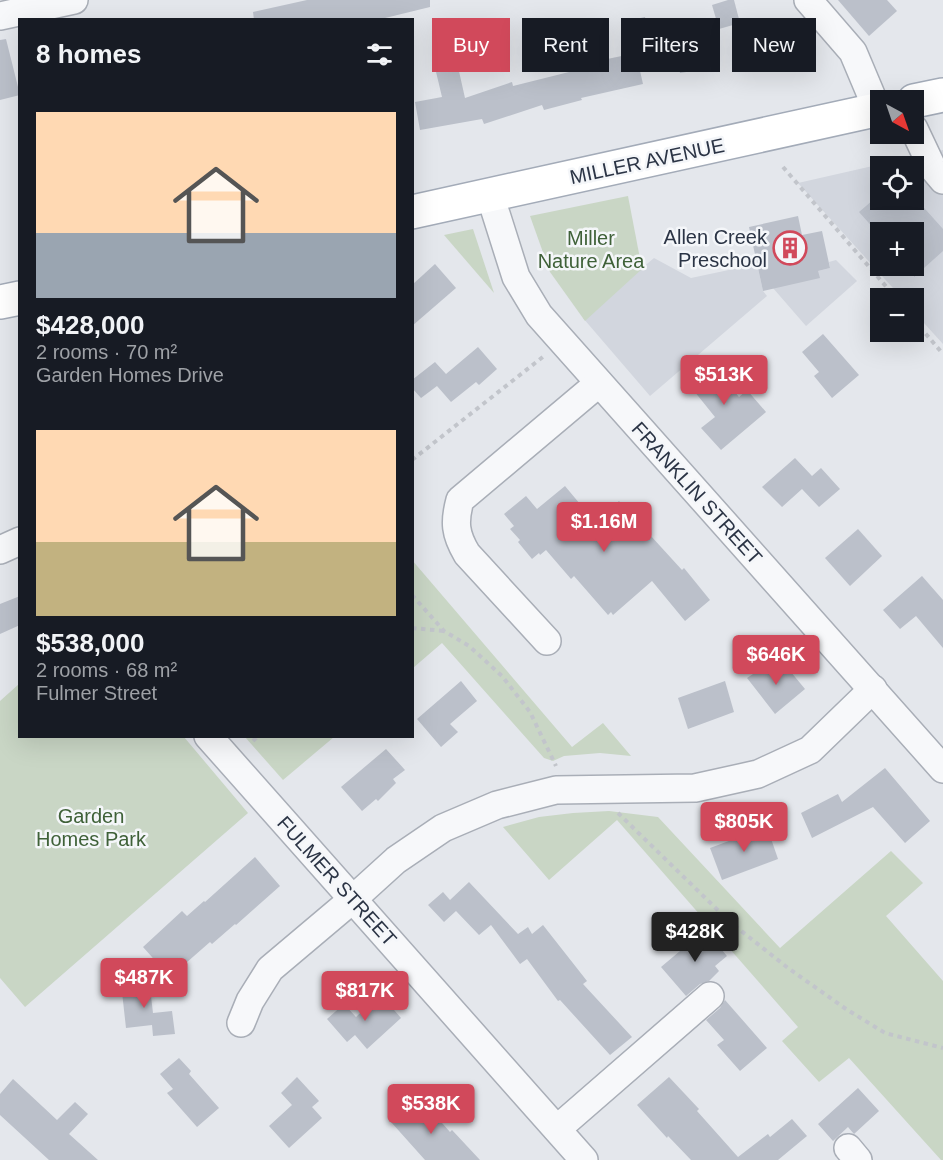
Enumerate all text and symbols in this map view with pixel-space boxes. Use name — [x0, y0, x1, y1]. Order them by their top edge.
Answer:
chip: Buy — [432, 18, 510, 72]
chip: Rent — [522, 18, 609, 72]
chip: Filters — [621, 18, 720, 72]
chip: New — [732, 18, 816, 72]
icon: filters — [363, 38, 396, 71]
text: 8 homes — [36, 39, 142, 69]
north arrow — [870, 90, 924, 144]
map controls — [870, 90, 924, 342]
street label: MILLER AVENUE — [568, 134, 726, 188]
icon: home — [162, 151, 270, 259]
button: locate — [870, 156, 924, 210]
button: + — [870, 222, 924, 276]
place label: Allen Creek Preschool — [664, 226, 768, 271]
park label: Miller Nature Area — [538, 227, 645, 272]
building icon: Allen Creek Preschool — [772, 230, 808, 266]
button: − — [870, 288, 924, 342]
text: $428,000 — [36, 310, 144, 340]
text: 2 rooms · 70 m² — [36, 341, 177, 363]
pin: $513K — [682, 355, 766, 406]
text: $513K — [695, 363, 753, 385]
text: Garden Homes Drive — [36, 364, 224, 386]
street label: FRANKLIN STREET — [627, 418, 767, 568]
icon: home — [162, 469, 270, 577]
pin: $1.16M — [555, 502, 653, 553]
text: $1.16M — [571, 510, 637, 532]
text: $538,000 — [36, 628, 144, 658]
pin: $646K — [734, 635, 818, 686]
text: $646K — [747, 643, 805, 665]
text: 2 rooms · 68 m² — [36, 659, 177, 681]
text: Fulmer Street — [36, 682, 157, 704]
pin: $805K — [702, 802, 786, 853]
park label: Garden Homes Park — [36, 805, 147, 850]
text: $805K — [715, 810, 773, 832]
street label: FULMER STREET — [273, 812, 401, 950]
pin: $428K — [653, 912, 737, 963]
text: $428K — [666, 920, 724, 942]
pin: $487K — [102, 958, 186, 1009]
text: $487K — [115, 966, 173, 988]
pin: $817K — [323, 971, 407, 1022]
text: $817K — [336, 979, 394, 1001]
pin: $538K — [389, 1084, 473, 1135]
text: $538K — [402, 1092, 460, 1114]

